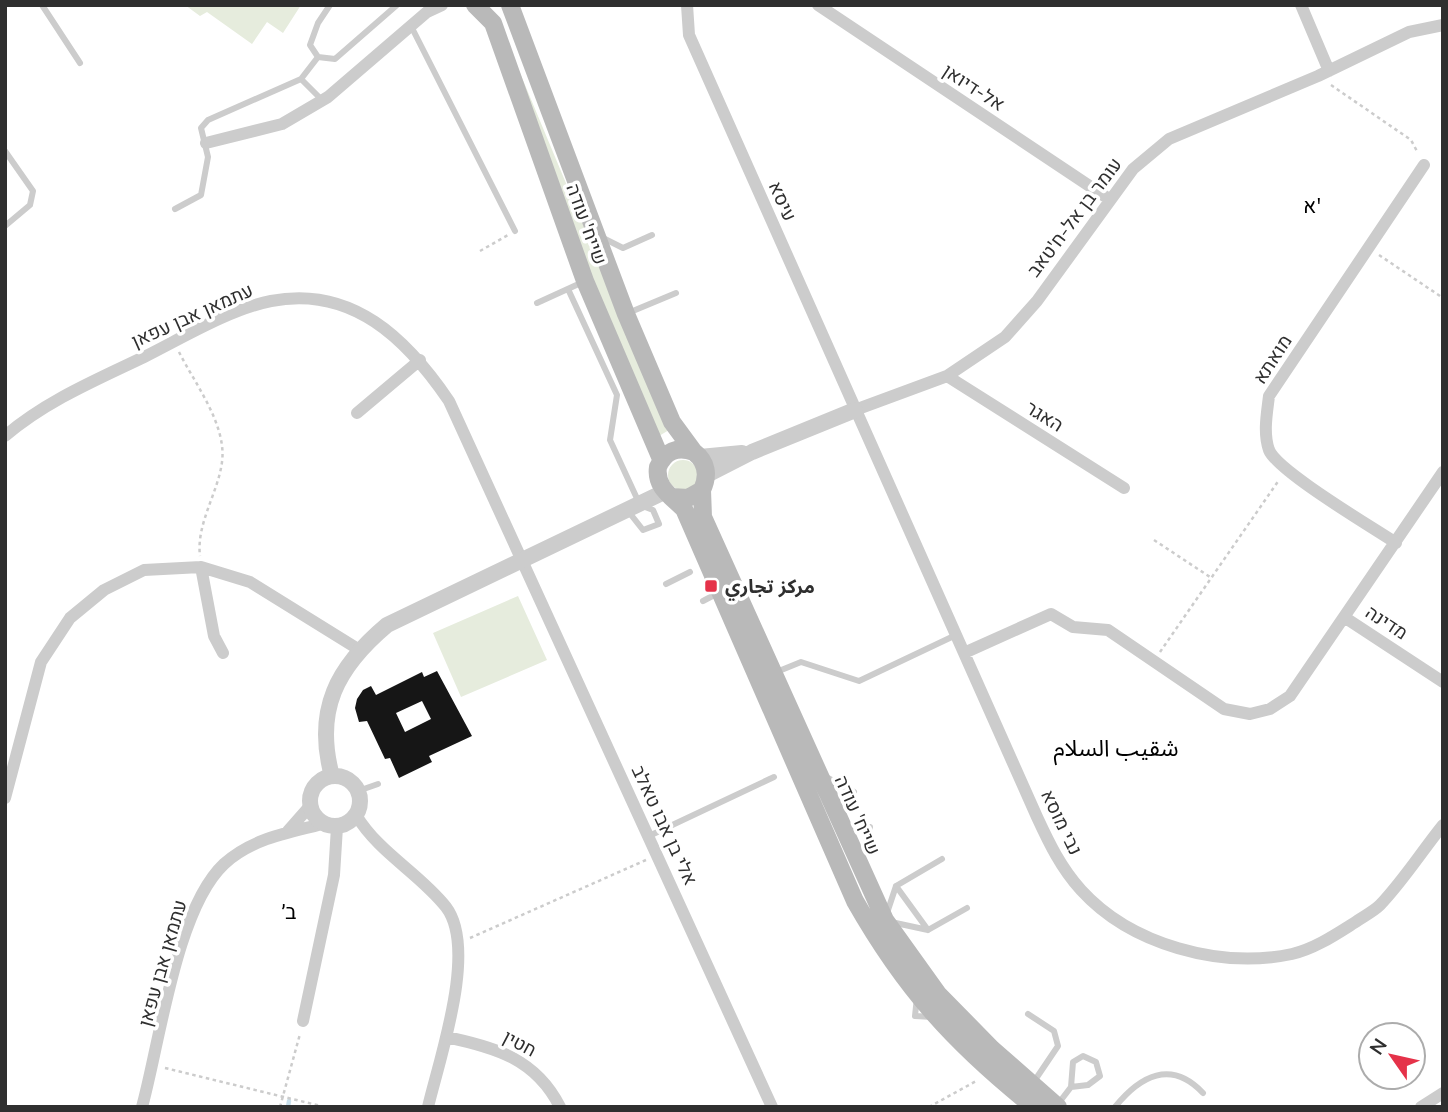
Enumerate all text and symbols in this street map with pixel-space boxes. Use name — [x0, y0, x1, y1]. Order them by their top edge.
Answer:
street label: אל-דיואן — [939, 58, 1009, 116]
street label: עומר בן אל-ח'טאב — [1021, 153, 1127, 281]
street label: עיסא — [764, 177, 802, 225]
street label: שייח' עודה — [561, 180, 613, 268]
district label: א' — [1303, 192, 1321, 218]
street label: עתמאן אבן עפאן — [127, 277, 257, 353]
street label: מואתא — [1247, 330, 1297, 388]
street label: האגר — [1022, 395, 1068, 437]
place label: مركز تجاري — [725, 574, 815, 601]
marker: مركز تجاري — [703, 578, 719, 594]
street label: מדינה — [1361, 599, 1413, 645]
district label: شقيب السلام — [1053, 733, 1179, 766]
street label: אלי בן אבו טאלב — [627, 761, 703, 889]
street label: שייח' עודה — [830, 771, 886, 859]
street label: נבי מוסא — [1036, 785, 1088, 859]
street label: עתמאן אבן עפאן — [132, 897, 192, 1029]
district label: ב׳ — [282, 898, 296, 924]
north arrow — [1357, 1021, 1427, 1091]
street label: חטין — [499, 1024, 541, 1062]
text: N — [1364, 1034, 1392, 1059]

